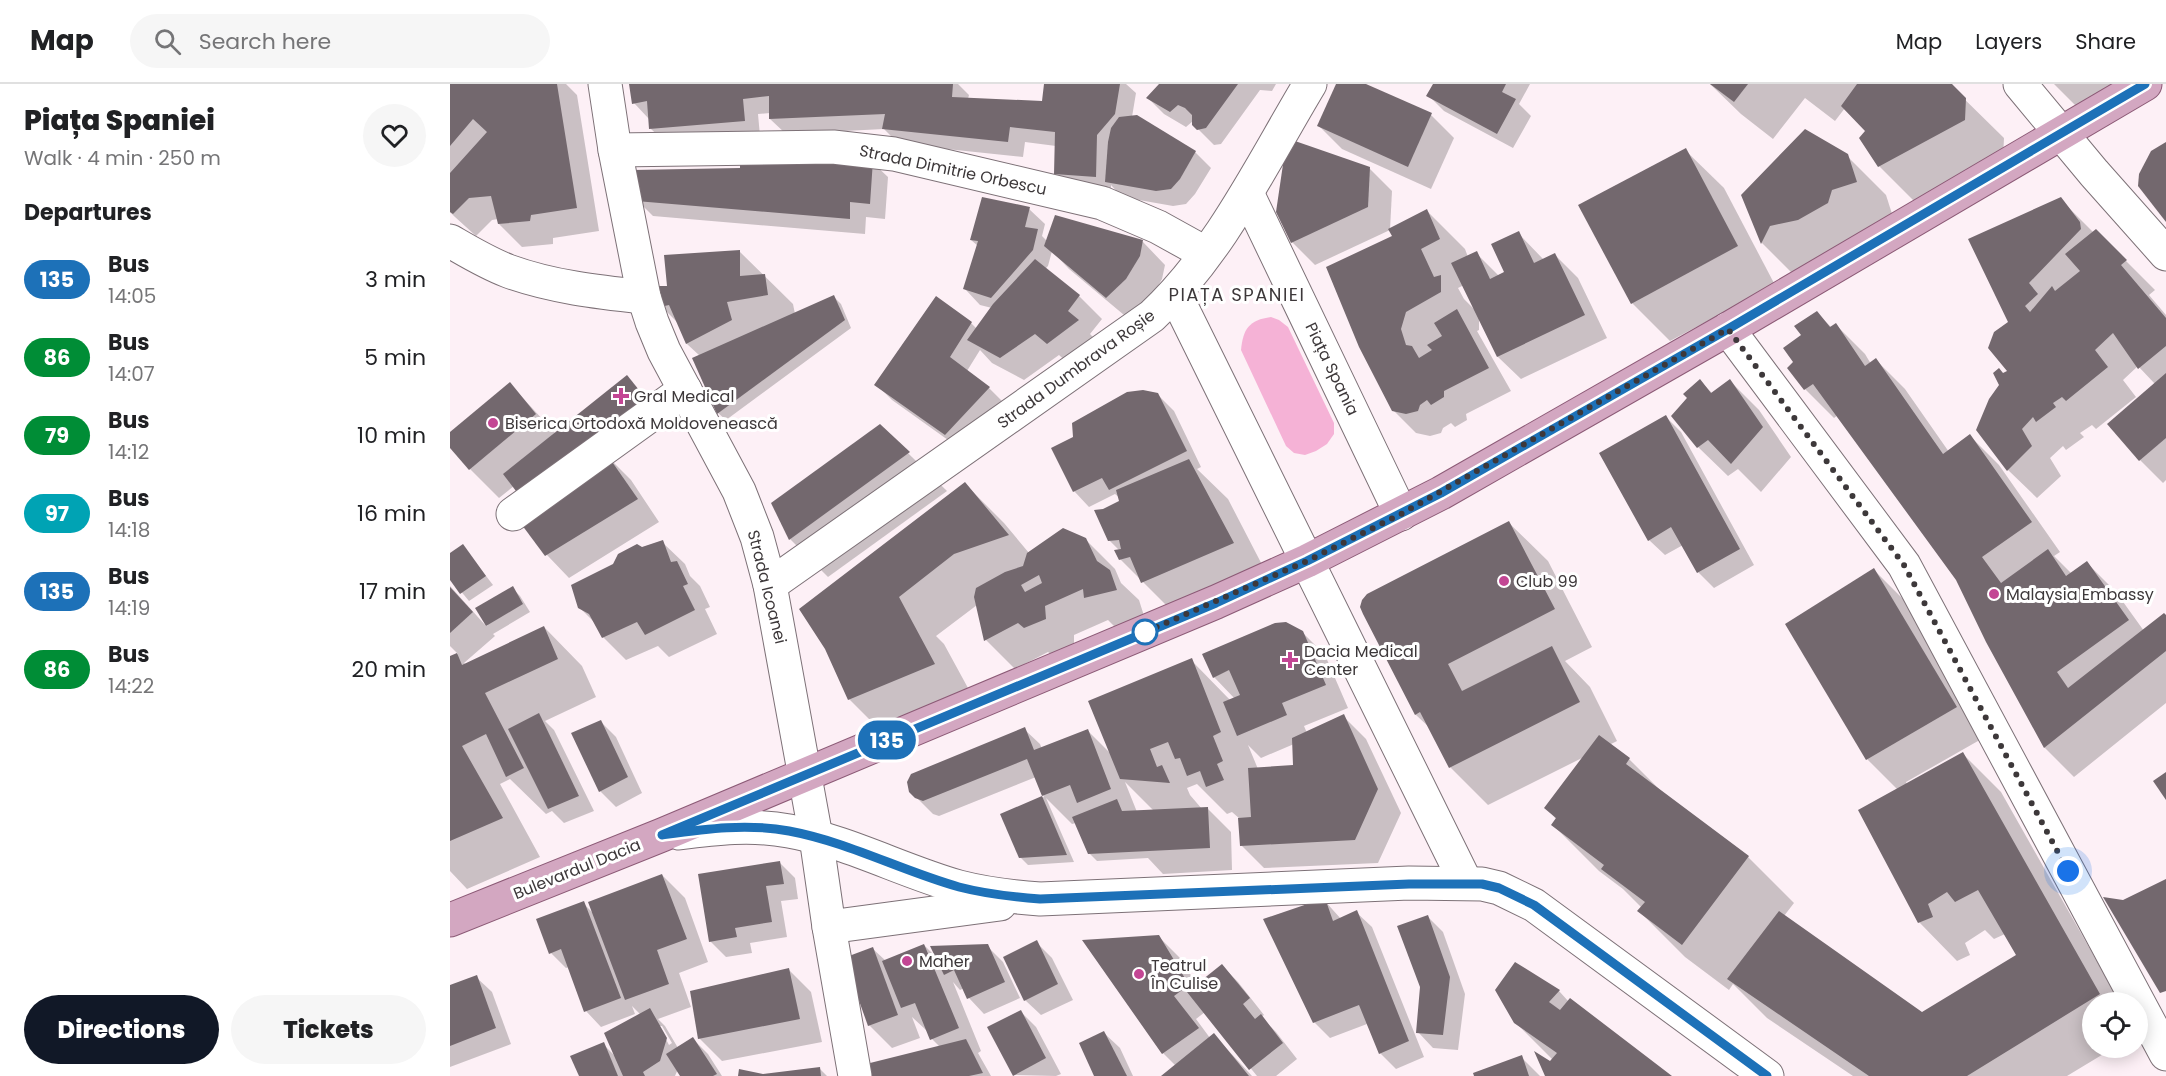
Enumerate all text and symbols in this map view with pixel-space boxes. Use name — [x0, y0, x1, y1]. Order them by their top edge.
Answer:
search box — [130, 14, 550, 68]
text: Map — [30, 21, 94, 60]
icon: search — [151, 25, 184, 58]
text: Search here — [199, 26, 331, 57]
text: Map — [1896, 27, 1942, 56]
text: Layers — [1975, 27, 2042, 56]
text: Share — [2075, 27, 2136, 56]
text: Piața Spaniei — [24, 101, 215, 140]
button: heart — [363, 104, 426, 167]
street label: Strada Dimitrie Orbescu — [857, 139, 1049, 201]
text: Walk · 4 min · 250 m — [24, 144, 221, 172]
text: Departures — [24, 197, 152, 228]
text: Bus — [108, 249, 150, 280]
text: 3 min — [365, 264, 426, 295]
text: 135 — [40, 265, 74, 294]
text: 14:05 — [108, 282, 156, 310]
district label: PIAȚA SPANIEI — [1168, 282, 1306, 307]
street label: Strada Dumbrava Roșie — [992, 304, 1160, 434]
street label: Piața Spania — [1300, 319, 1364, 419]
text: Bus — [108, 327, 150, 358]
text: 5 min — [364, 342, 426, 373]
text: 86 — [44, 343, 71, 372]
text: 14:07 — [108, 360, 155, 388]
place label: Gral Medical — [634, 385, 734, 408]
marker: Gral Medical — [612, 387, 630, 405]
text: Bus — [108, 405, 150, 436]
place label: Biserica Ortodoxă Moldovenească — [505, 412, 778, 435]
marker: Biserica Ortodoxă Moldovenească — [486, 416, 500, 430]
text: 10 min — [357, 420, 426, 451]
text: 79 — [45, 421, 69, 450]
text: 14:12 — [108, 438, 149, 466]
text: Bus — [108, 483, 150, 514]
text: 16 min — [357, 498, 426, 529]
text: 97 — [45, 499, 69, 528]
text: 14:18 — [108, 516, 150, 544]
street label: Strada Icoanei — [742, 528, 792, 646]
text: Bus — [108, 561, 150, 592]
place label: Club 99 — [1516, 570, 1578, 593]
marker: Club 99 — [1497, 574, 1511, 588]
text: 17 min — [359, 576, 426, 607]
text: 135 — [40, 577, 74, 606]
place label: Malaysia Embassy — [2006, 583, 2154, 606]
marker: Malaysia Embassy — [1987, 587, 2001, 601]
text: 14:19 — [108, 594, 150, 622]
unlabelled marker — [1132, 619, 1158, 645]
text: Bus — [108, 639, 150, 670]
place label: Dacia Medical Center — [1304, 640, 1418, 681]
marker: Dacia Medical Center — [1281, 651, 1299, 669]
text: 20 min — [352, 654, 426, 685]
text: 86 — [44, 655, 71, 684]
text: 14:22 — [108, 672, 154, 700]
line badge: 135 — [852, 720, 922, 760]
text: 135 — [870, 726, 904, 755]
street label: Bulevardul Dacia — [510, 833, 644, 905]
your location — [2053, 856, 2083, 886]
place label: Maher — [919, 950, 970, 973]
marker: Maher — [900, 954, 914, 968]
place label: Teatrul În Culise — [1150, 954, 1218, 995]
marker: Teatrul În Culise — [1132, 967, 1146, 981]
map controls — [2082, 992, 2148, 1058]
button: locate — [2082, 992, 2148, 1058]
button: Directions — [24, 995, 219, 1064]
button: Tickets — [231, 995, 426, 1064]

